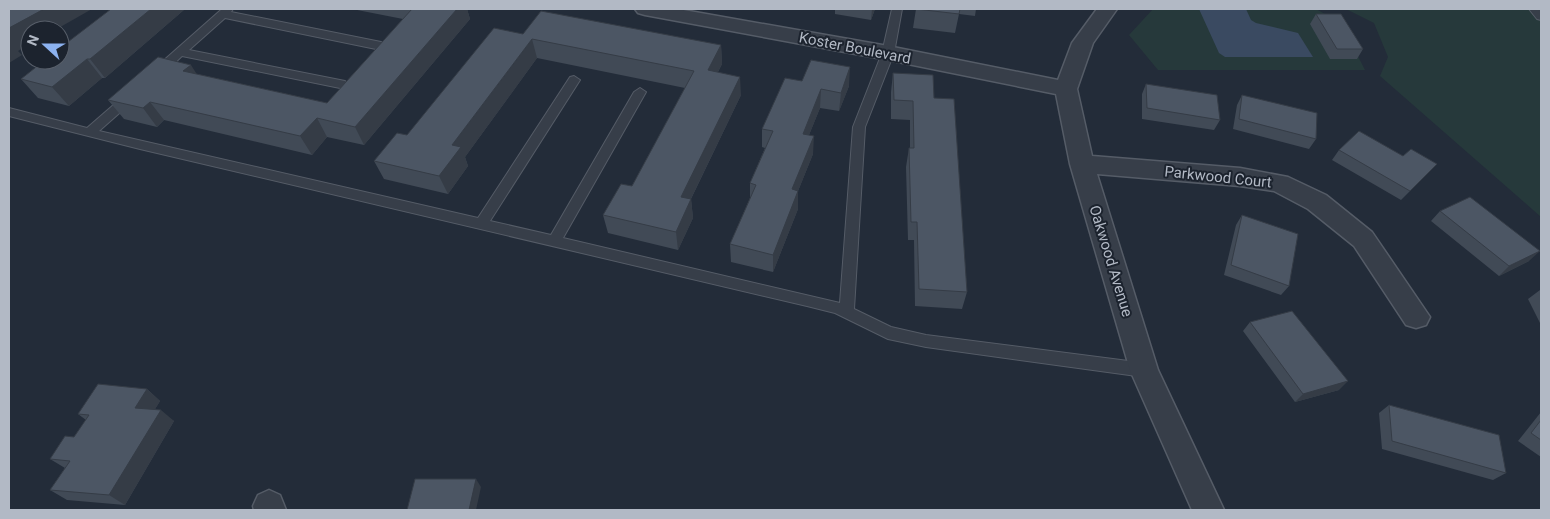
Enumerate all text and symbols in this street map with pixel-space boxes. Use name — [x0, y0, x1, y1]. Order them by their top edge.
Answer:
north arrow — [20, 20, 70, 70]
street label: Koster Boulevard — [798, 28, 912, 68]
text: N — [24, 33, 42, 48]
street label: Parkwood Court — [1163, 162, 1273, 192]
street label: Oakwood Avenue — [1085, 203, 1137, 319]

